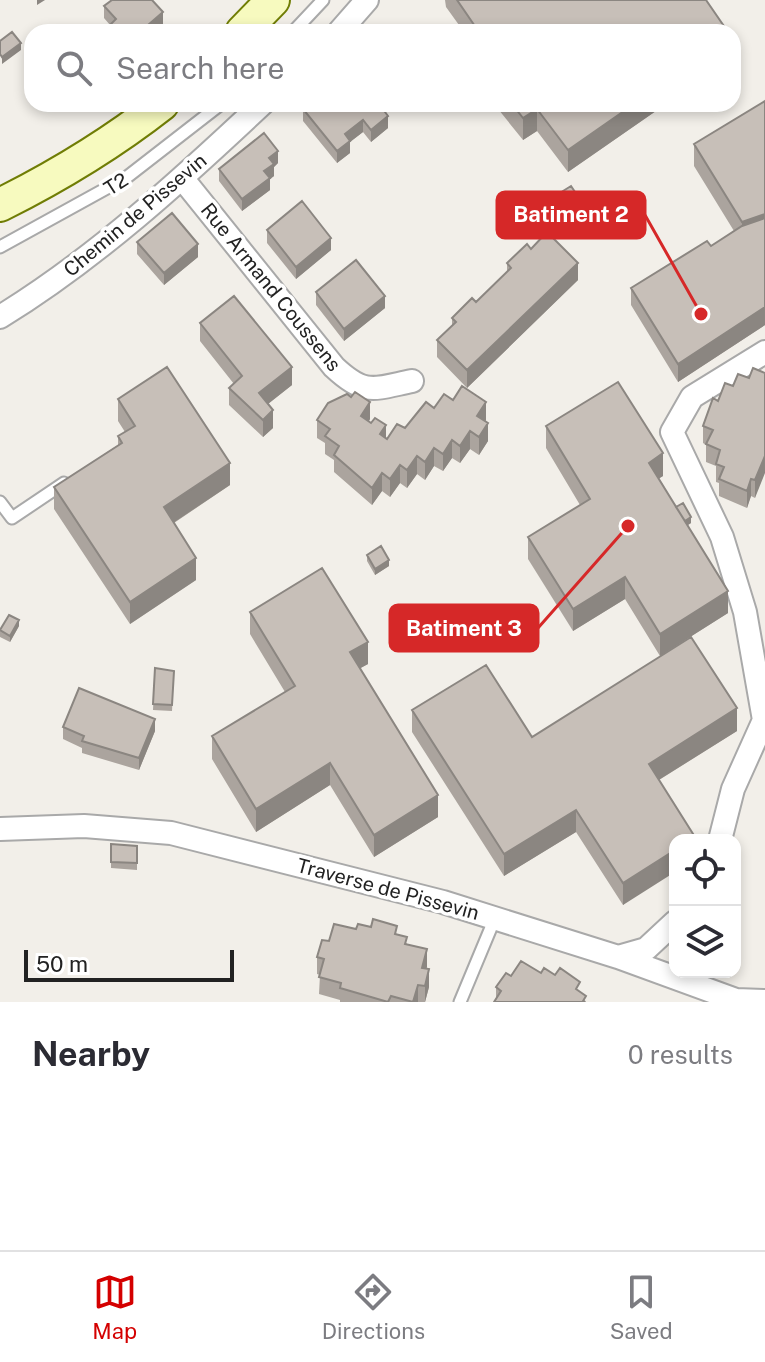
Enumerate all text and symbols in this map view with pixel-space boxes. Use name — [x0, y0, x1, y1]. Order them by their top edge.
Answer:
search box — [24, 24, 741, 112]
icon: search — [52, 46, 96, 90]
text: Search here — [116, 50, 284, 86]
street label: Chemin de Pissevin — [59, 148, 211, 282]
street label: T2 — [99, 167, 133, 201]
callout: Batiment 2 — [497, 192, 645, 238]
street label: Rue Armand Coussens — [196, 198, 346, 376]
text: Batiment 2 — [513, 201, 629, 227]
callout: Batiment 3 — [390, 605, 538, 651]
text: Batiment 3 — [406, 615, 522, 641]
map controls — [669, 834, 741, 978]
button: locate — [669, 834, 741, 906]
street label: Traverse de Pissevin — [294, 853, 482, 925]
button: layers — [669, 906, 741, 978]
scale bar — [24, 946, 234, 982]
text: 50 m — [36, 951, 88, 977]
text: Nearby — [32, 1034, 150, 1074]
text: 0 results — [628, 1039, 733, 1070]
tab: Map — [92, 1270, 137, 1344]
tab: Directions — [322, 1270, 425, 1344]
tab: Saved — [610, 1270, 673, 1344]

